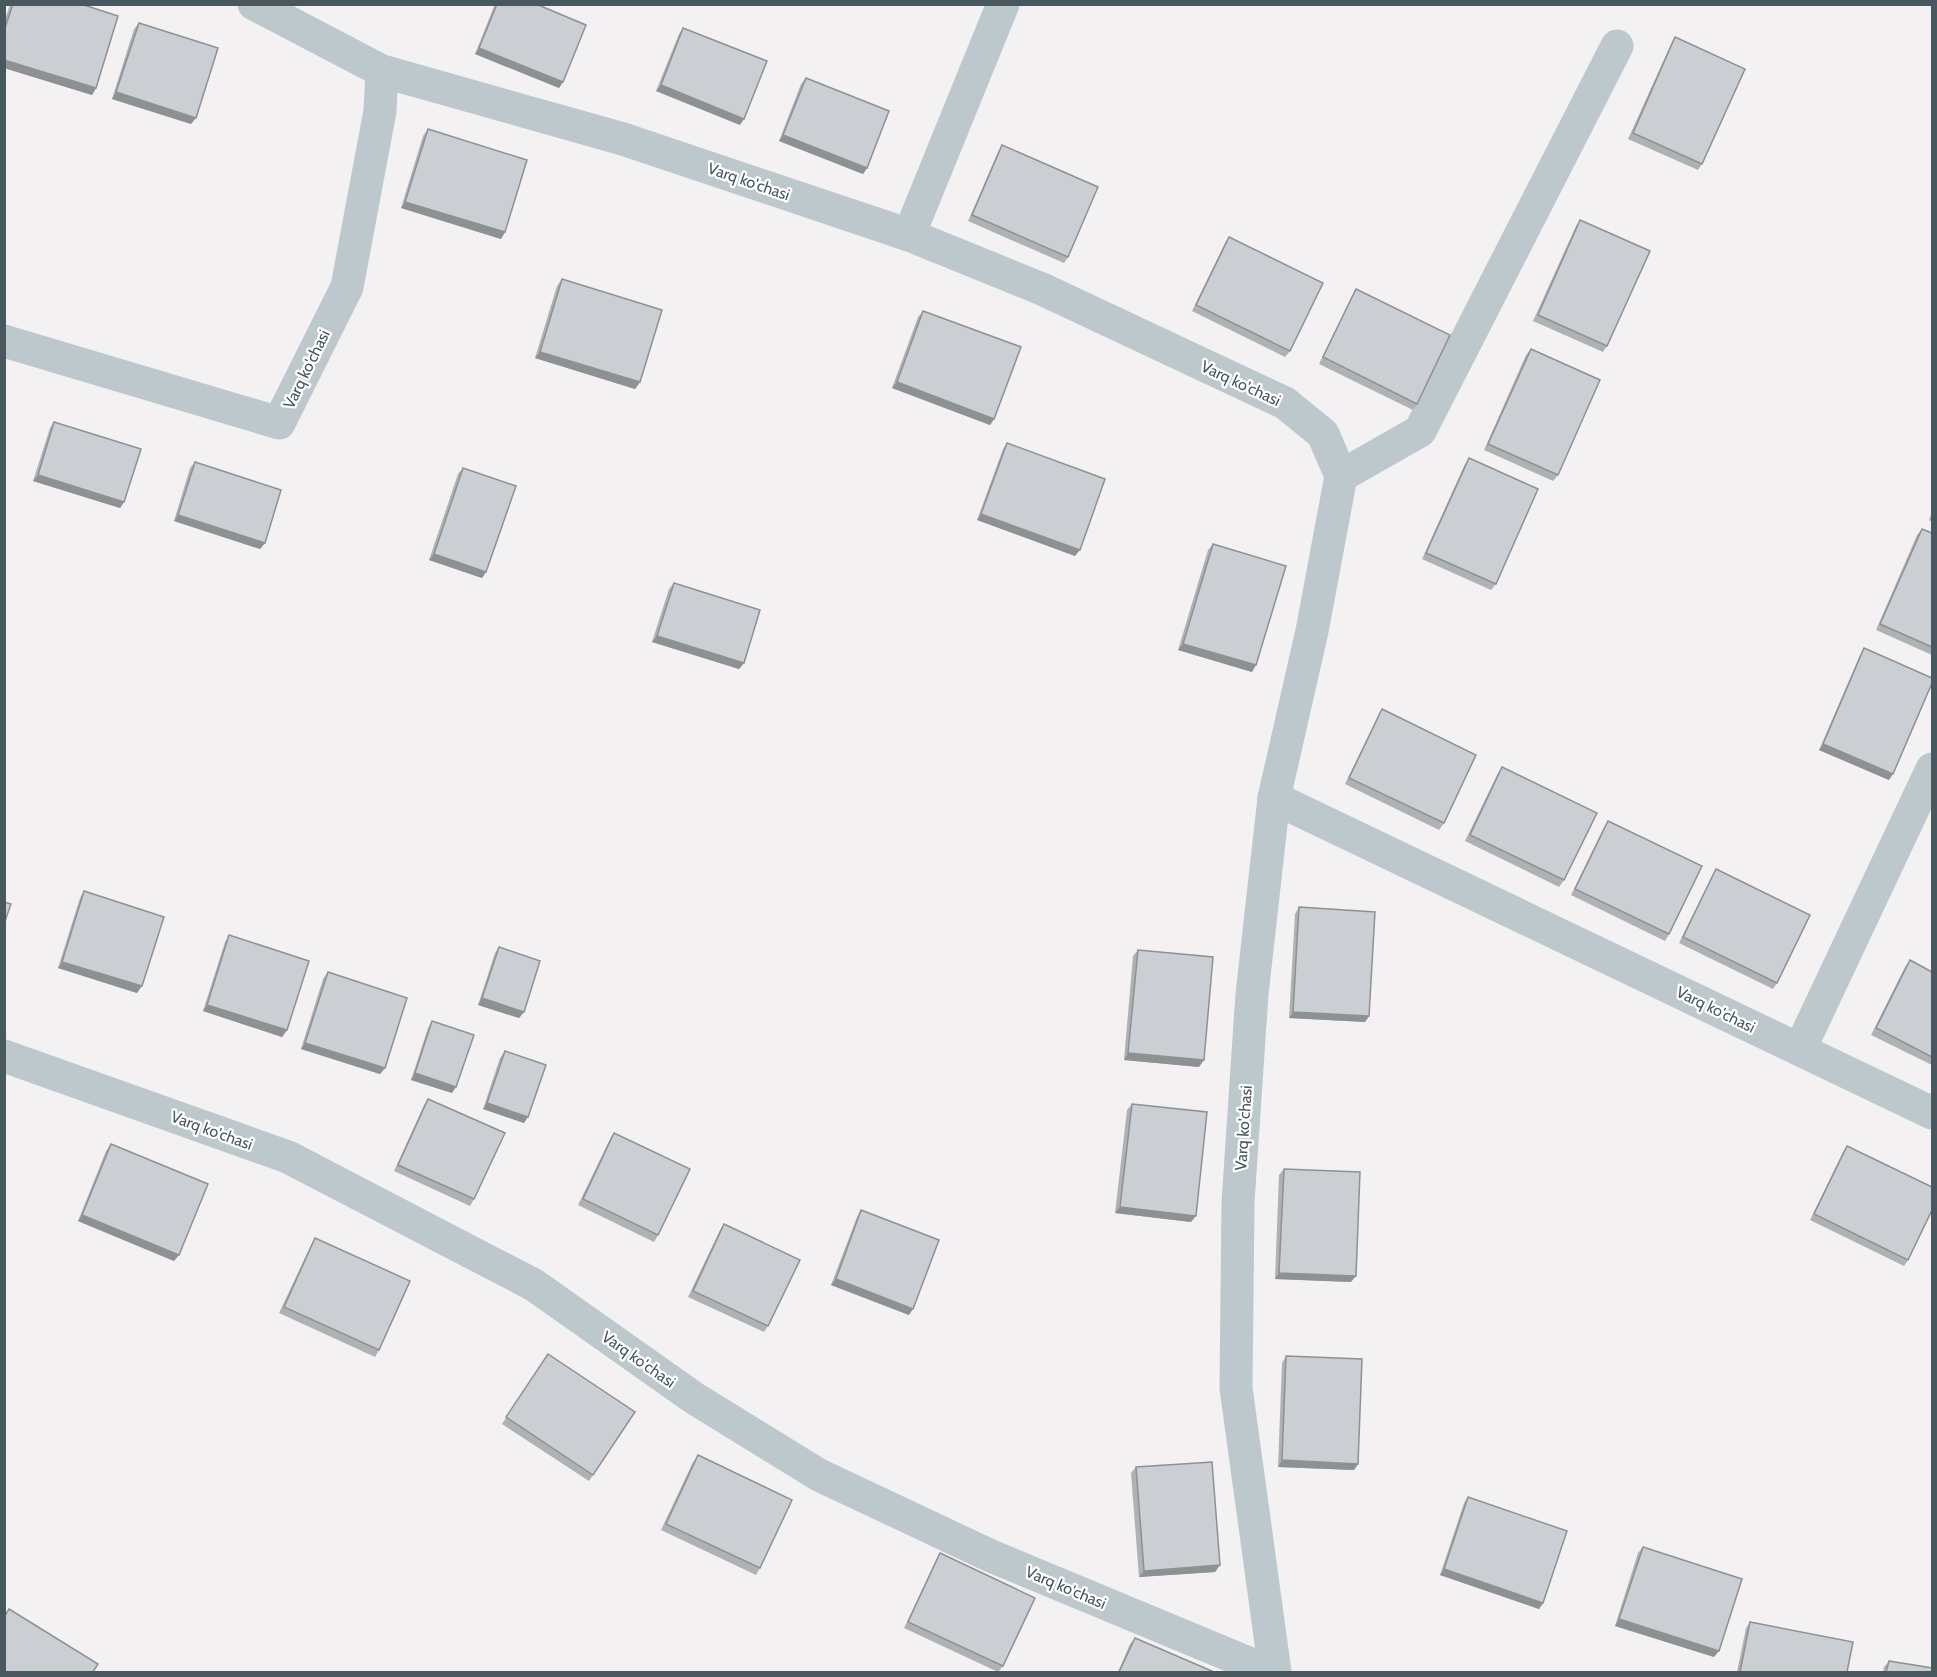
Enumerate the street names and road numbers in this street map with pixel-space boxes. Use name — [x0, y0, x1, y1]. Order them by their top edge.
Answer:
street label: Varq ko'chasi — [705, 159, 792, 204]
street label: Varq ko'chasi — [279, 327, 334, 412]
street label: Varq ko'chasi — [1198, 357, 1284, 410]
street label: Varq ko'chasi — [1673, 982, 1758, 1037]
street label: Varq ko'chasi — [1231, 1085, 1256, 1171]
street label: Varq ko'chasi — [168, 1107, 255, 1154]
street label: Varq ko'chasi — [598, 1327, 679, 1392]
street label: Varq ko'chasi — [1023, 1562, 1109, 1613]

